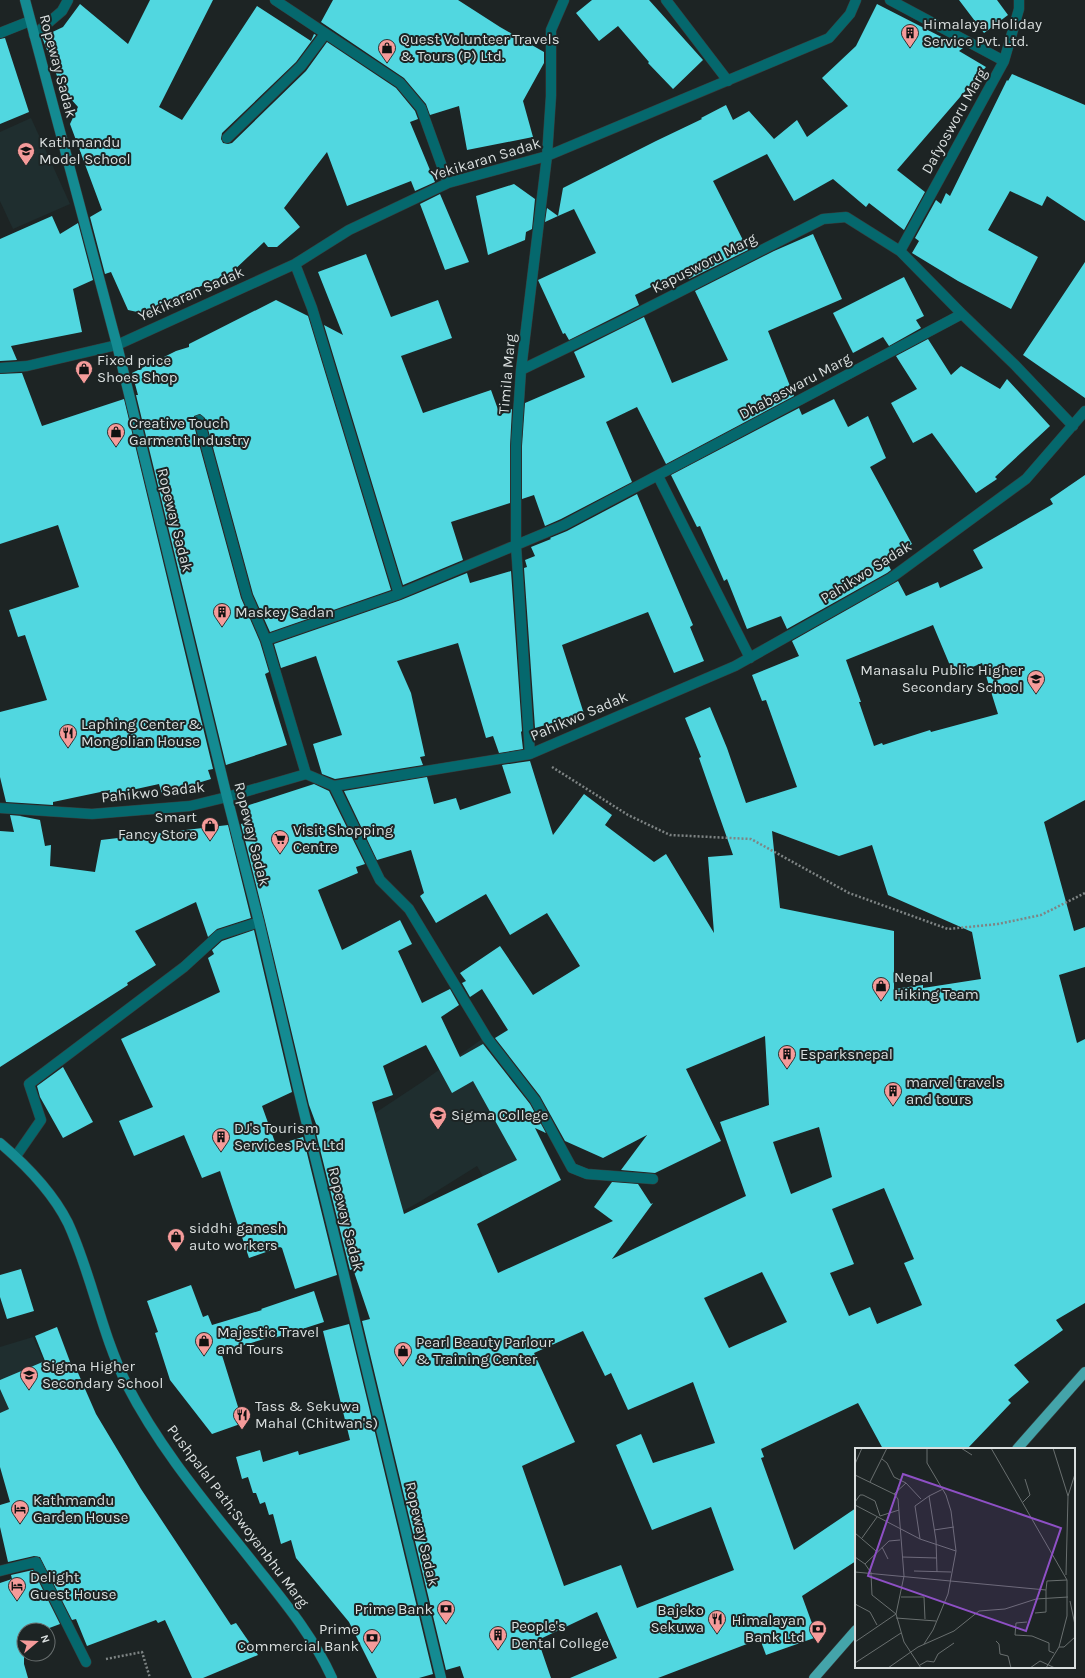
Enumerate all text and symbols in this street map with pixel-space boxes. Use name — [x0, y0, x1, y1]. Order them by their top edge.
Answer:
street label: Ropeway Sadak — [36, 12, 80, 120]
place label: Himalaya Holiday Service Pvt. Ltd. — [923, 15, 1042, 50]
building icon: Himalaya Holiday Service Pvt. Ltd. — [900, 23, 920, 48]
place label: Quest Volunteer Travels & Tours (P) Ltd. — [400, 30, 560, 65]
shop icon: Quest Volunteer Travels & Tours (P) Ltd. — [377, 38, 397, 63]
street label: Dafyosworu Marg — [917, 65, 991, 177]
place label: Kathmandu Model School — [39, 133, 131, 168]
street label: Yekikaran Sadak — [429, 134, 543, 184]
school or university icon: Kathmandu Model School — [16, 141, 36, 166]
street label: Kapusworu Marg — [649, 229, 760, 297]
street label: Yekikaran Sadak — [135, 263, 247, 325]
street label: Timila Marg — [494, 332, 520, 415]
street label: Dhabaswaru Marg — [736, 349, 854, 423]
place label: Fixed price Shoes Shop — [97, 351, 178, 386]
shop icon: Fixed price Shoes Shop — [74, 359, 94, 384]
place label: Creative Touch Garment Industry — [129, 414, 249, 449]
shop icon: Creative Touch Garment Industry — [106, 422, 126, 447]
street label: Ropeway Sadak — [153, 466, 197, 574]
street label: Pahikwo Sadak — [817, 537, 915, 607]
building icon: Maskey Sadan — [212, 602, 232, 627]
place label: Maskey Sadan — [235, 603, 334, 621]
place label: Manasalu Public Higher Secondary School — [860, 661, 1024, 696]
school or university icon: Manasalu Public Higher Secondary School — [1026, 669, 1046, 694]
street label: Pahikwo Sadak — [528, 687, 630, 745]
place label: Laphing Center & Mongolian House — [81, 715, 202, 750]
restaurant icon: Laphing Center & Mongolian House — [58, 723, 78, 748]
street label: Pahikwo Sadak — [100, 778, 206, 806]
street label: Ropeway Sadak — [230, 780, 274, 888]
place label: Smart Fancy Store — [118, 808, 197, 843]
shop icon: Smart Fancy Store — [200, 816, 220, 841]
place label: Visit Shopping Centre — [293, 821, 394, 856]
supermarket icon: Visit Shopping Centre — [270, 829, 290, 854]
place label: Nepal Hiking Team — [894, 968, 979, 1003]
shop icon: Nepal Hiking Team — [871, 976, 891, 1001]
building icon: Esparksnepal — [777, 1044, 797, 1069]
place label: Esparksnepal — [800, 1045, 893, 1063]
place label: marvel travels and tours — [906, 1073, 1003, 1108]
building icon: marvel travels and tours — [883, 1081, 903, 1106]
school or university icon: Sigma College — [428, 1105, 448, 1130]
place label: Sigma College — [451, 1106, 549, 1124]
place label: DJ's Tourism Services Pvt. Ltd — [234, 1119, 344, 1154]
building icon: DJ's Tourism Services Pvt. Ltd — [211, 1127, 231, 1152]
street label: Ropeway Sadak — [324, 1165, 368, 1273]
place label: siddhi ganesh auto workers — [189, 1219, 287, 1254]
shop icon: siddhi ganesh auto workers — [166, 1227, 186, 1252]
place label: Majestic Travel and Tours — [217, 1323, 319, 1358]
shop icon: Majestic Travel and Tours — [194, 1331, 214, 1356]
place label: Pearl Beauty Parlour & Training Center — [416, 1333, 553, 1368]
shop icon: Pearl Beauty Parlour & Training Center — [393, 1341, 413, 1366]
place label: Sigma Higher Secondary School — [42, 1357, 163, 1392]
school or university icon: Sigma Higher Secondary School — [19, 1365, 39, 1390]
place label: Tass & Sekuwa Mahal (Chitwan's) — [255, 1397, 378, 1432]
restaurant icon: Tass & Sekuwa Mahal (Chitwan's) — [232, 1405, 252, 1430]
street label: Pushpalal Path;Swoyanbhu Marg — [163, 1421, 313, 1611]
inset map — [855, 1448, 1075, 1668]
street label: Ropeway Sadak — [401, 1480, 443, 1588]
place label: Kathmandu Garden House — [33, 1491, 128, 1526]
hotel icon: Kathmandu Garden House — [10, 1499, 30, 1524]
place label: Delight Guest House — [30, 1568, 116, 1603]
hotel icon: Delight Guest House — [7, 1576, 27, 1601]
bank icon: Prime Bank — [436, 1599, 456, 1624]
place label: Prime Bank — [354, 1600, 433, 1618]
place label: Bajeko Sekuwa — [651, 1601, 704, 1636]
restaurant icon: Bajeko Sekuwa — [707, 1609, 727, 1634]
place label: Himalayan Bank Ltd — [731, 1611, 805, 1646]
place label: People's Dental College — [511, 1617, 609, 1652]
bank icon: Himalayan Bank Ltd — [808, 1619, 828, 1644]
place label: Prime Commercial Bank — [237, 1620, 359, 1655]
north arrow — [16, 1622, 56, 1662]
building icon: People's Dental College — [488, 1625, 508, 1650]
bank icon: Prime Commercial Bank — [362, 1628, 382, 1653]
text: N — [38, 1633, 52, 1645]

